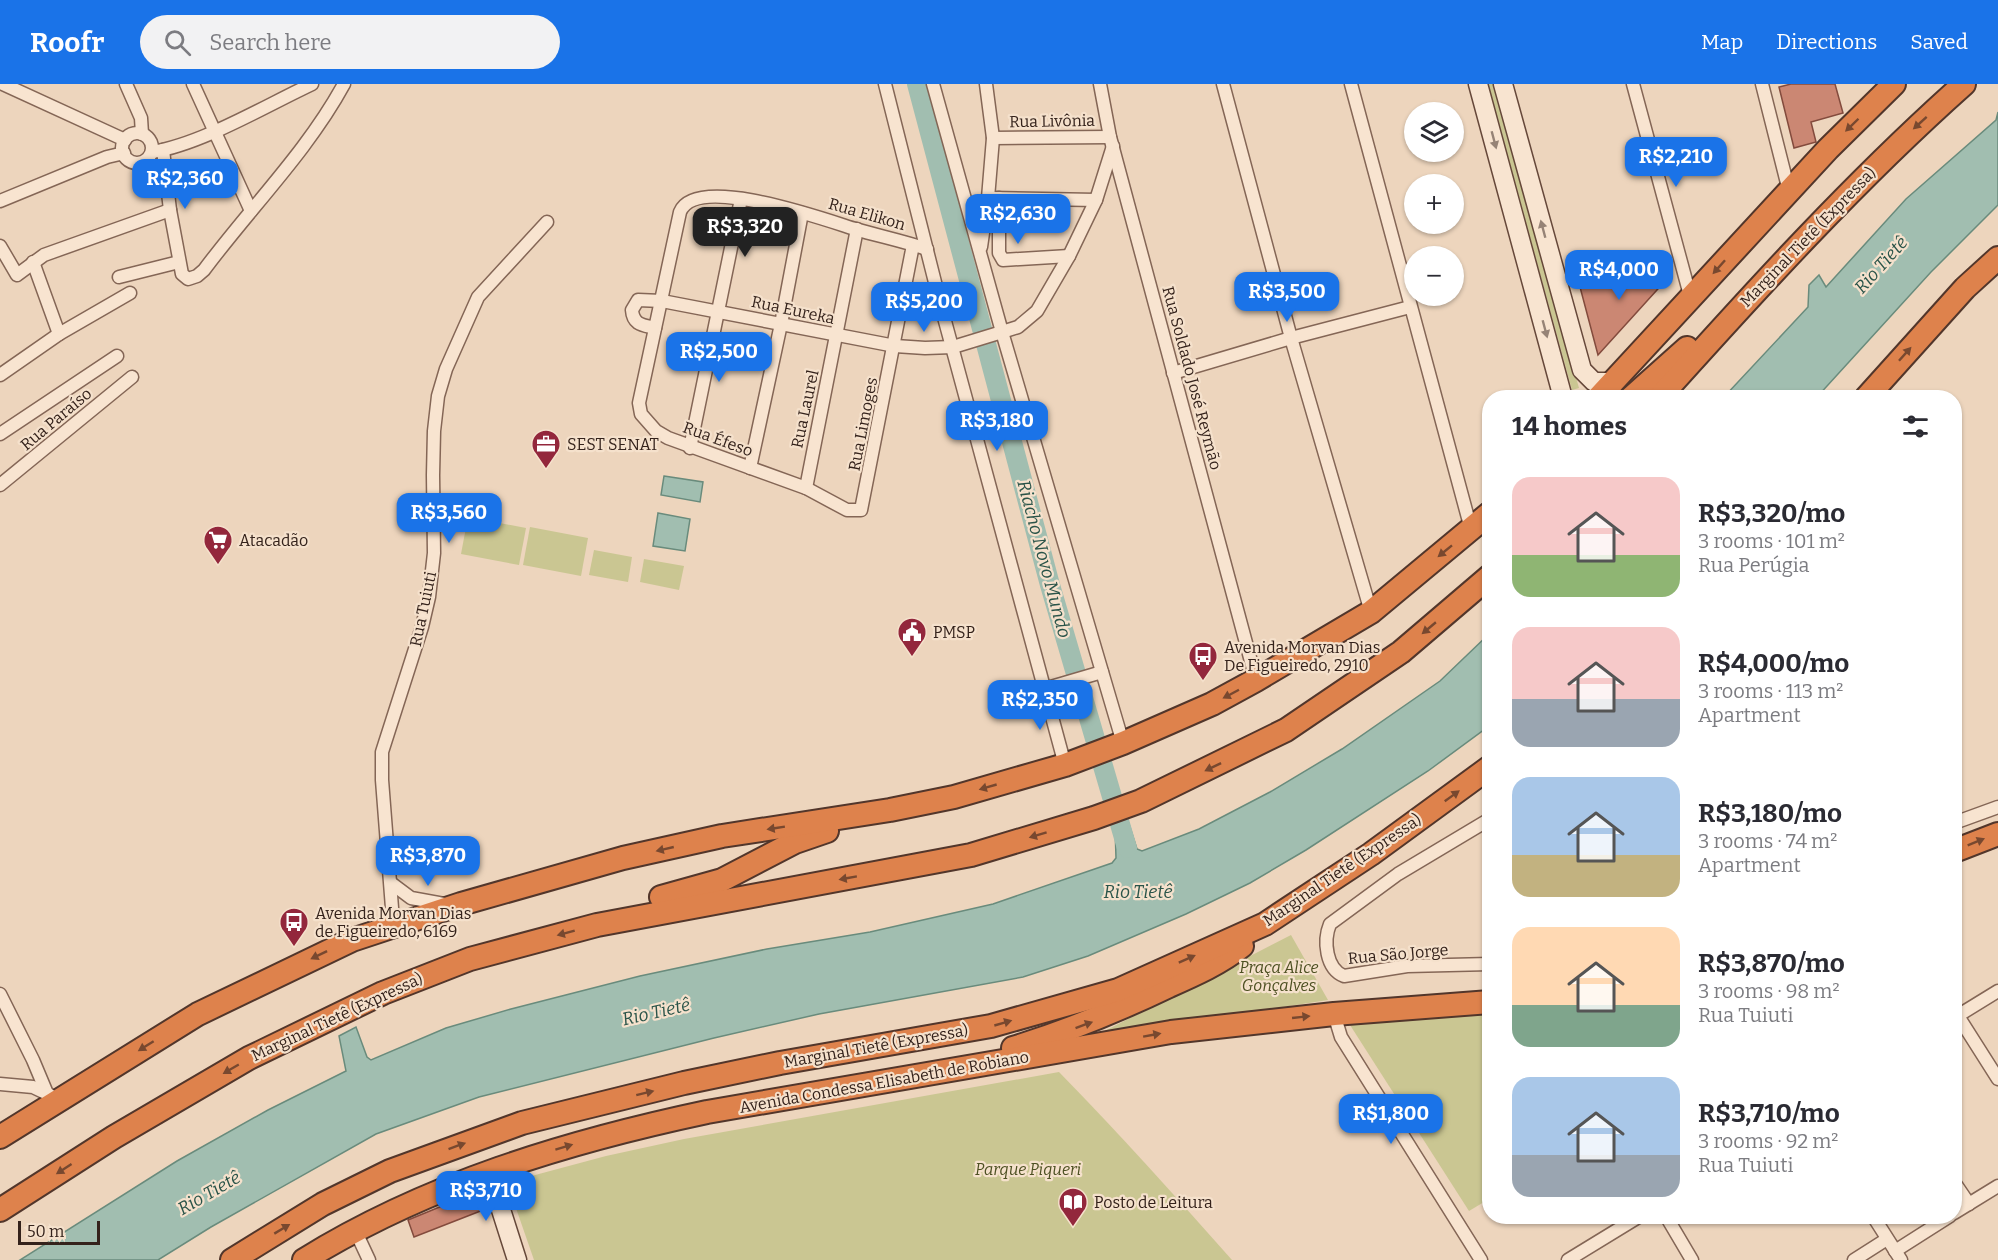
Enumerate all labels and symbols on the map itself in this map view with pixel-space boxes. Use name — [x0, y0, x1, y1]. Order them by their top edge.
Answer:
street label: Rua Livônia — [1009, 111, 1095, 131]
one-way arrow — [1913, 116, 1928, 129]
one-way arrow — [1846, 117, 1860, 131]
one-way arrow — [1489, 131, 1499, 150]
pin: R$2,210 — [1621, 137, 1731, 188]
pin: R$2,360 — [130, 159, 240, 210]
street label: Marginal Tietê (Expressa) — [1736, 163, 1880, 311]
street label: Rua Elikon — [826, 194, 908, 234]
pin: R$2,630 — [963, 194, 1073, 245]
pin: R$3,320 — [690, 207, 800, 258]
one-way arrow — [1538, 220, 1547, 238]
water label: Rio Tietê — [1850, 232, 1912, 298]
pin: R$4,000 — [1564, 250, 1674, 301]
one-way arrow — [1713, 260, 1727, 274]
pin: R$3,500 — [1232, 272, 1342, 323]
pin: R$5,200 — [869, 282, 979, 333]
street label: Rua Soldado José Reymão — [1158, 284, 1226, 472]
street label: Rua Eureka — [750, 292, 837, 328]
one-way arrow — [1541, 320, 1550, 338]
pin: R$2,500 — [664, 332, 774, 383]
one-way arrow — [1898, 347, 1911, 362]
street label: Rua Laurel — [787, 368, 823, 450]
street label: Rua Limoges — [845, 376, 881, 472]
street label: Rua Paraíso — [17, 384, 95, 454]
pin: R$3,180 — [942, 401, 1052, 452]
street label: Rua Éfeso — [680, 417, 756, 460]
office icon: SEST SENAT — [530, 428, 562, 470]
place label: SEST SENAT — [567, 435, 659, 454]
water label: Riacho Novo Mundo — [1012, 478, 1076, 640]
pin: R$3,560 — [394, 493, 504, 544]
supermarket icon: Atacadão — [202, 524, 234, 566]
place label: Atacadão — [239, 531, 308, 550]
one-way arrow — [1438, 544, 1453, 557]
street label: Rua Tuiuti — [406, 569, 440, 648]
public building icon: PMSP — [896, 616, 928, 658]
one-way arrow — [1421, 621, 1437, 634]
place label: PMSP — [933, 623, 975, 642]
place label: Avenida Morvan Dias De Figueiredo, 2910 — [1224, 638, 1380, 675]
bus stop icon: Avenida Morvan Dias De Figueiredo, 2910 — [1187, 640, 1219, 682]
pin: R$2,350 — [985, 680, 1095, 731]
one-way arrow — [1222, 688, 1240, 698]
one-way arrow — [1204, 763, 1221, 772]
one-way arrow — [979, 783, 997, 792]
one-way arrow — [1443, 790, 1459, 802]
street label: Marginal Tietê (Expressa) — [1259, 810, 1425, 930]
one-way arrow — [767, 823, 786, 832]
one-way arrow — [1029, 831, 1047, 840]
pin: R$3,870 — [373, 836, 483, 887]
one-way arrow — [1967, 837, 1985, 846]
one-way arrow — [656, 845, 675, 854]
one-way arrow — [838, 874, 857, 883]
water label: Rio Tietê — [1104, 881, 1172, 903]
place label: Avenida Morvan Dias de Figueiredo, 6169 — [315, 904, 471, 941]
bus stop icon: Avenida Morvan Dias de Figueiredo, 6169 — [278, 906, 310, 948]
one-way arrow — [557, 929, 575, 939]
street label: Rua São Jorge — [1347, 940, 1449, 968]
one-way arrow — [310, 951, 327, 960]
one-way arrow — [1178, 953, 1196, 963]
park label: Praça Alice Gonçalves — [1239, 958, 1319, 995]
street label: Marginal Tietê (Expressa) — [248, 969, 426, 1065]
water label: Rio Tietê — [620, 994, 692, 1030]
one-way arrow — [1291, 1012, 1310, 1022]
one-way arrow — [994, 1018, 1012, 1027]
one-way arrow — [1075, 1019, 1093, 1029]
street label: Marginal Tietê (Expressa) — [782, 1020, 970, 1072]
one-way arrow — [1143, 1030, 1162, 1039]
one-way arrow — [138, 1041, 155, 1052]
street label: Avenida Condessa Elisabeth de Robiano — [738, 1047, 1030, 1117]
one-way arrow — [223, 1063, 239, 1074]
one-way arrow — [636, 1087, 654, 1097]
pin: R$1,800 — [1336, 1094, 1446, 1145]
one-way arrow — [449, 1141, 467, 1151]
one-way arrow — [555, 1142, 573, 1151]
park label: Parque Piqueri — [975, 1160, 1082, 1179]
one-way arrow — [56, 1164, 72, 1175]
water label: Rio Tietê — [174, 1166, 244, 1220]
pin: R$3,710 — [431, 1171, 541, 1222]
library icon: Posto de Leitura — [1057, 1186, 1089, 1228]
place label: Posto de Leitura — [1094, 1193, 1213, 1212]
scale bar — [18, 1218, 100, 1246]
one-way arrow — [274, 1224, 291, 1234]

